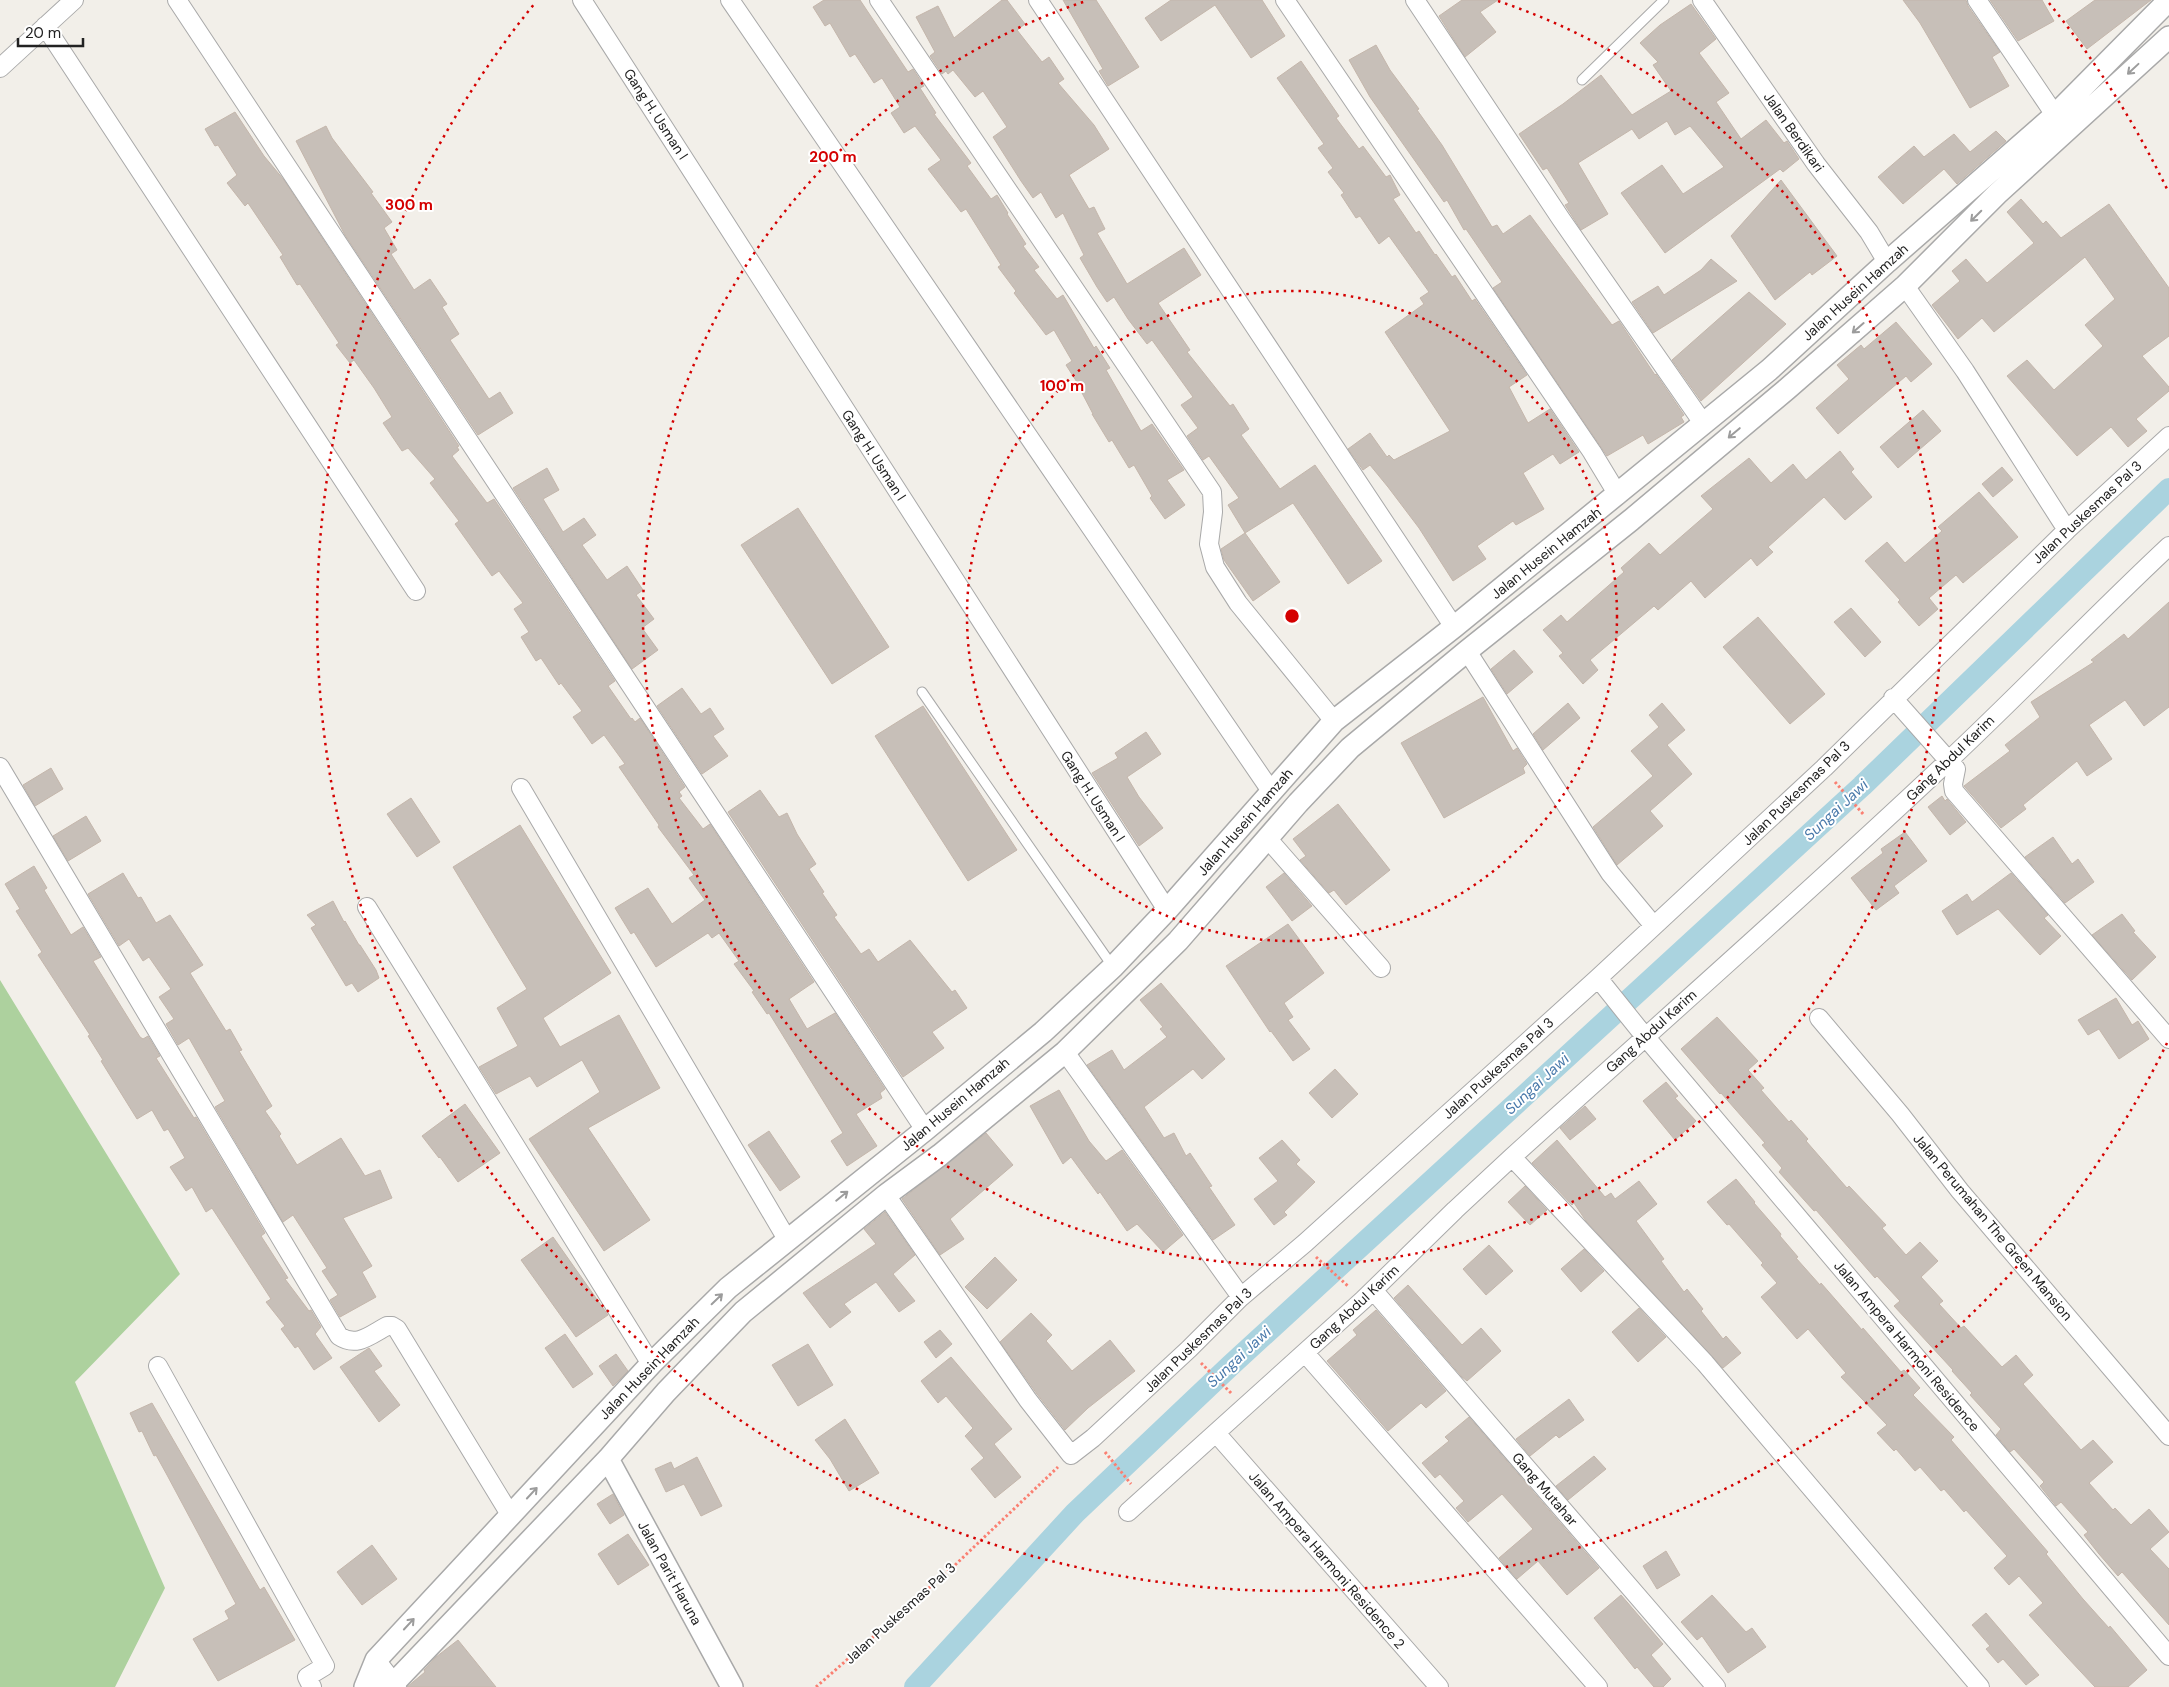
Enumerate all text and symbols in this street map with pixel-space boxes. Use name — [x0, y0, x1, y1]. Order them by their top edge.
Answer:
scale bar — [18, 15, 82, 47]
text: 20 m — [25, 23, 61, 43]
one-way arrow — [2127, 64, 2140, 75]
street label: Gang H. Usman I — [620, 65, 692, 163]
street label: Jalan Berdikari — [1760, 88, 1828, 176]
text: 200 m — [809, 147, 857, 167]
text: 300 m — [385, 195, 433, 215]
one-way arrow — [1969, 210, 1982, 222]
street label: Jalan Husein Hamzah — [1798, 240, 1912, 344]
one-way arrow — [1851, 322, 1864, 333]
text: 100 m — [1040, 376, 1084, 396]
street label: Gang H. Usman I — [838, 406, 910, 504]
one-way arrow — [1728, 427, 1741, 438]
street label: Jalan Puskesmas Pal 3 — [2028, 457, 2146, 567]
street label: Jalan Husein Hamzah — [1487, 503, 1605, 603]
centre of rings — [1283, 607, 1301, 625]
street label: Gang Abdul Karim — [1902, 711, 1998, 805]
street label: Jalan Puskesmas Pal 3 — [1738, 737, 1854, 849]
street label: Gang H. Usman I — [1057, 747, 1129, 845]
street label: Jalan Husein Hamzah — [1193, 765, 1297, 879]
water label: Sungai Jawi — [1800, 775, 1873, 845]
street label: Gang Abdul Karim — [1602, 985, 1700, 1077]
street label: Jalan Puskesmas Pal 3 — [1439, 1013, 1557, 1123]
water label: Sungai Jawi — [1501, 1049, 1574, 1119]
street label: Jalan Husein Hamzah — [897, 1053, 1013, 1155]
street label: Jalan Perumahan The Green Mansion — [1909, 1130, 2077, 1324]
one-way arrow — [836, 1191, 849, 1202]
street label: Jalan Ampera Harmoni Residence — [1830, 1257, 1984, 1435]
street label: Gang Abdul Karim — [1305, 1261, 1403, 1353]
street label: Jalan Puskesmas Pal 3 — [1140, 1284, 1256, 1396]
one-way arrow — [711, 1293, 723, 1305]
street label: Jalan Husein Hamzah — [595, 1313, 703, 1423]
water label: Sungai Jawi — [1203, 1322, 1276, 1392]
street label: Gang Mutahar — [1508, 1449, 1582, 1529]
street label: Jalan Ampera Harmoni Residence 2 — [1245, 1468, 1409, 1652]
one-way arrow — [527, 1486, 538, 1499]
street label: Jalan Parit Haruna — [634, 1518, 706, 1628]
street label: Jalan Puskesmas Pal 3 — [841, 1558, 959, 1668]
one-way arrow — [403, 1618, 415, 1631]

